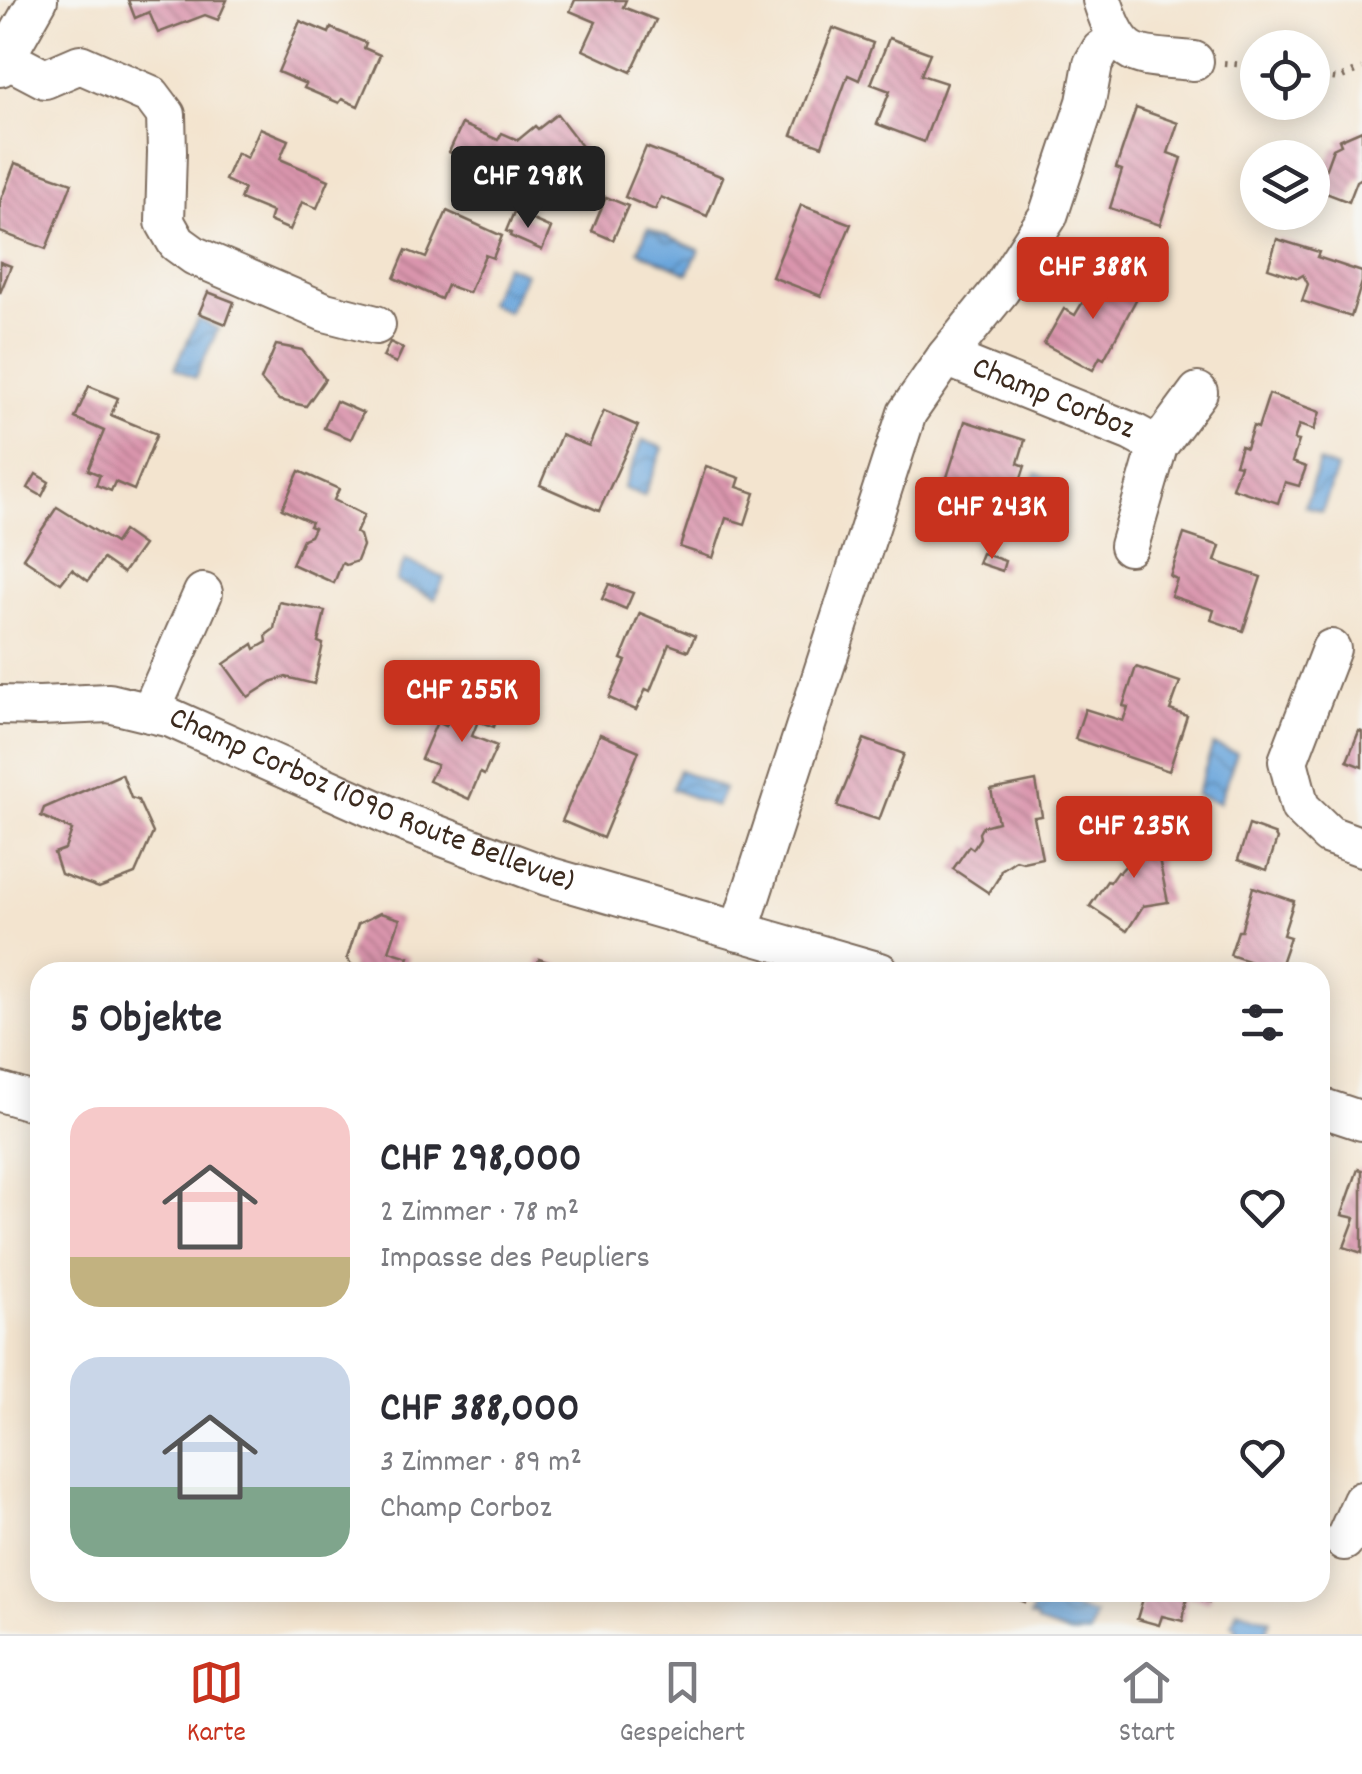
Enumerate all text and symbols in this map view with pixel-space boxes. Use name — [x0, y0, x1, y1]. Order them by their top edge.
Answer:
map controls — [1240, 30, 1330, 230]
button: locate — [1240, 30, 1330, 120]
button: layers — [1240, 140, 1330, 230]
pin: CHF 298K — [425, 146, 631, 231]
text: CHF 298K — [473, 155, 583, 201]
pin: CHF 388K — [990, 237, 1196, 322]
text: CHF 388K — [1039, 246, 1147, 292]
street label: Champ Corboz — [964, 347, 1141, 453]
pin: CHF 243K — [889, 477, 1095, 562]
text: CHF 243K — [937, 486, 1047, 532]
pin: CHF 255K — [359, 660, 565, 745]
text: CHF 255K — [406, 669, 518, 715]
street label: Champ Corboz (1090 Route Bellevue) — [161, 697, 579, 906]
pin: CHF 235K — [1031, 796, 1237, 881]
text: CHF 235K — [1078, 805, 1190, 851]
text: 5 Objekte — [70, 992, 222, 1052]
icon: filters — [1235, 995, 1290, 1050]
text: CHF 298,000 — [380, 1131, 582, 1191]
icon: home — [150, 1147, 270, 1267]
icon: heart — [1235, 1180, 1290, 1235]
text: 2 Zimmer · 78 m² — [380, 1191, 579, 1237]
text: Impasse des Peupliers — [380, 1237, 650, 1283]
text: CHF 388,000 — [380, 1381, 580, 1441]
icon: home — [150, 1397, 270, 1517]
icon: heart — [1235, 1430, 1290, 1485]
text: 3 Zimmer · 89 m² — [380, 1441, 582, 1487]
text: Champ Corboz — [380, 1487, 552, 1533]
tab: Karte — [187, 1655, 246, 1755]
tab: Gespeichert — [619, 1655, 745, 1755]
tab: Start — [1119, 1655, 1175, 1755]

